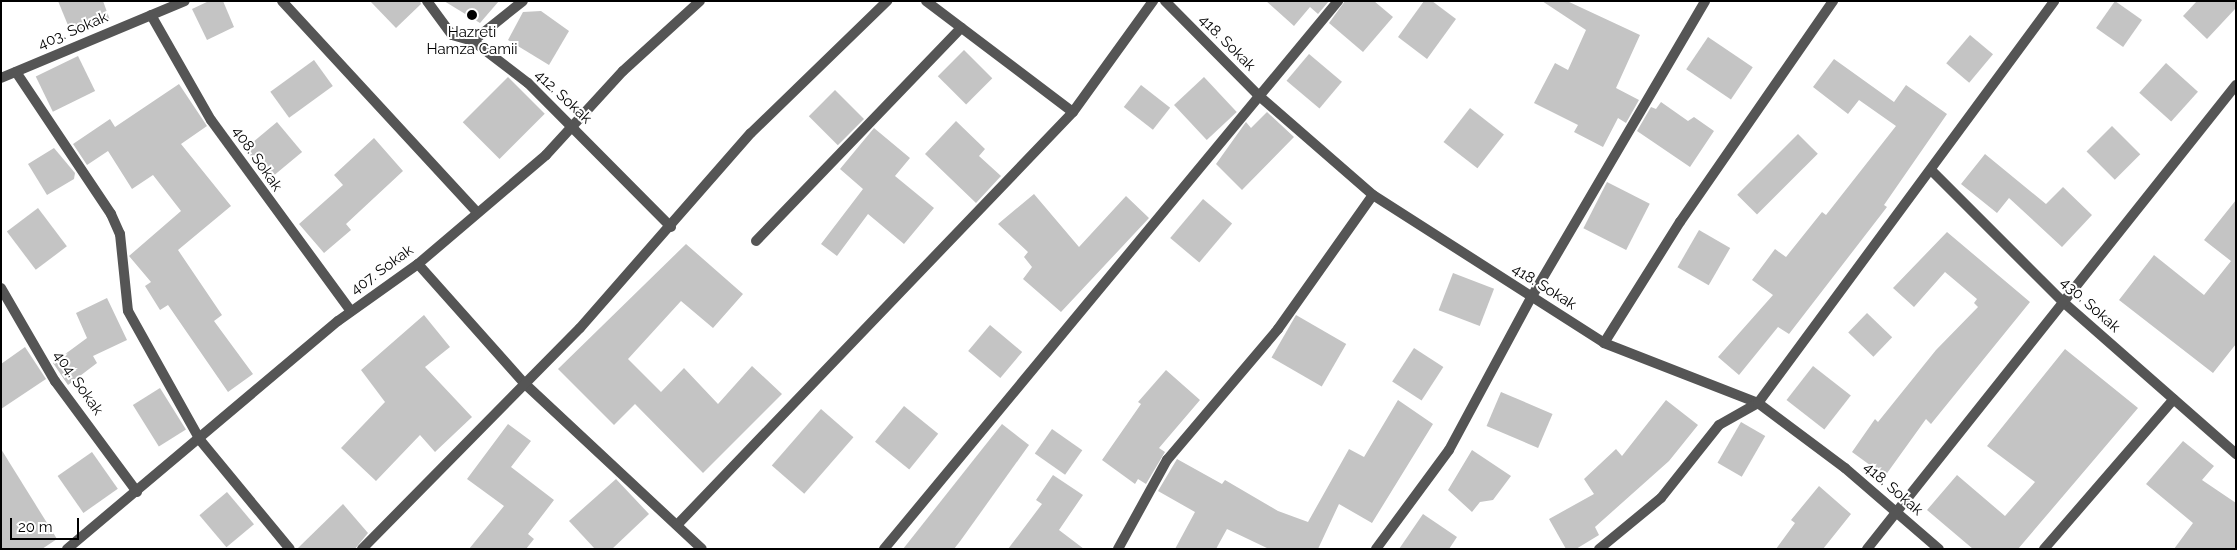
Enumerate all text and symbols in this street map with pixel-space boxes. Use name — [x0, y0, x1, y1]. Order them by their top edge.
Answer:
street label: 403. Sokak — [35, 8, 111, 54]
marker: Hazreti Hamza Camii — [466, 9, 478, 21]
street label: 418. Sokak — [1195, 11, 1259, 75]
place label: Hazreti Hamza Camii — [426, 23, 518, 58]
street label: 412. Sokak — [531, 66, 595, 128]
street label: 408. Sokak — [228, 123, 286, 195]
street label: 407. Sokak — [347, 241, 417, 299]
street label: 418. Sokak — [1509, 260, 1579, 314]
street label: 430. Sokak — [2056, 274, 2124, 336]
street label: 404. Sokak — [49, 347, 107, 419]
street label: 418. Sokak — [1860, 459, 1926, 519]
scale bar — [12, 508, 81, 540]
text: 20 m — [18, 518, 53, 536]

